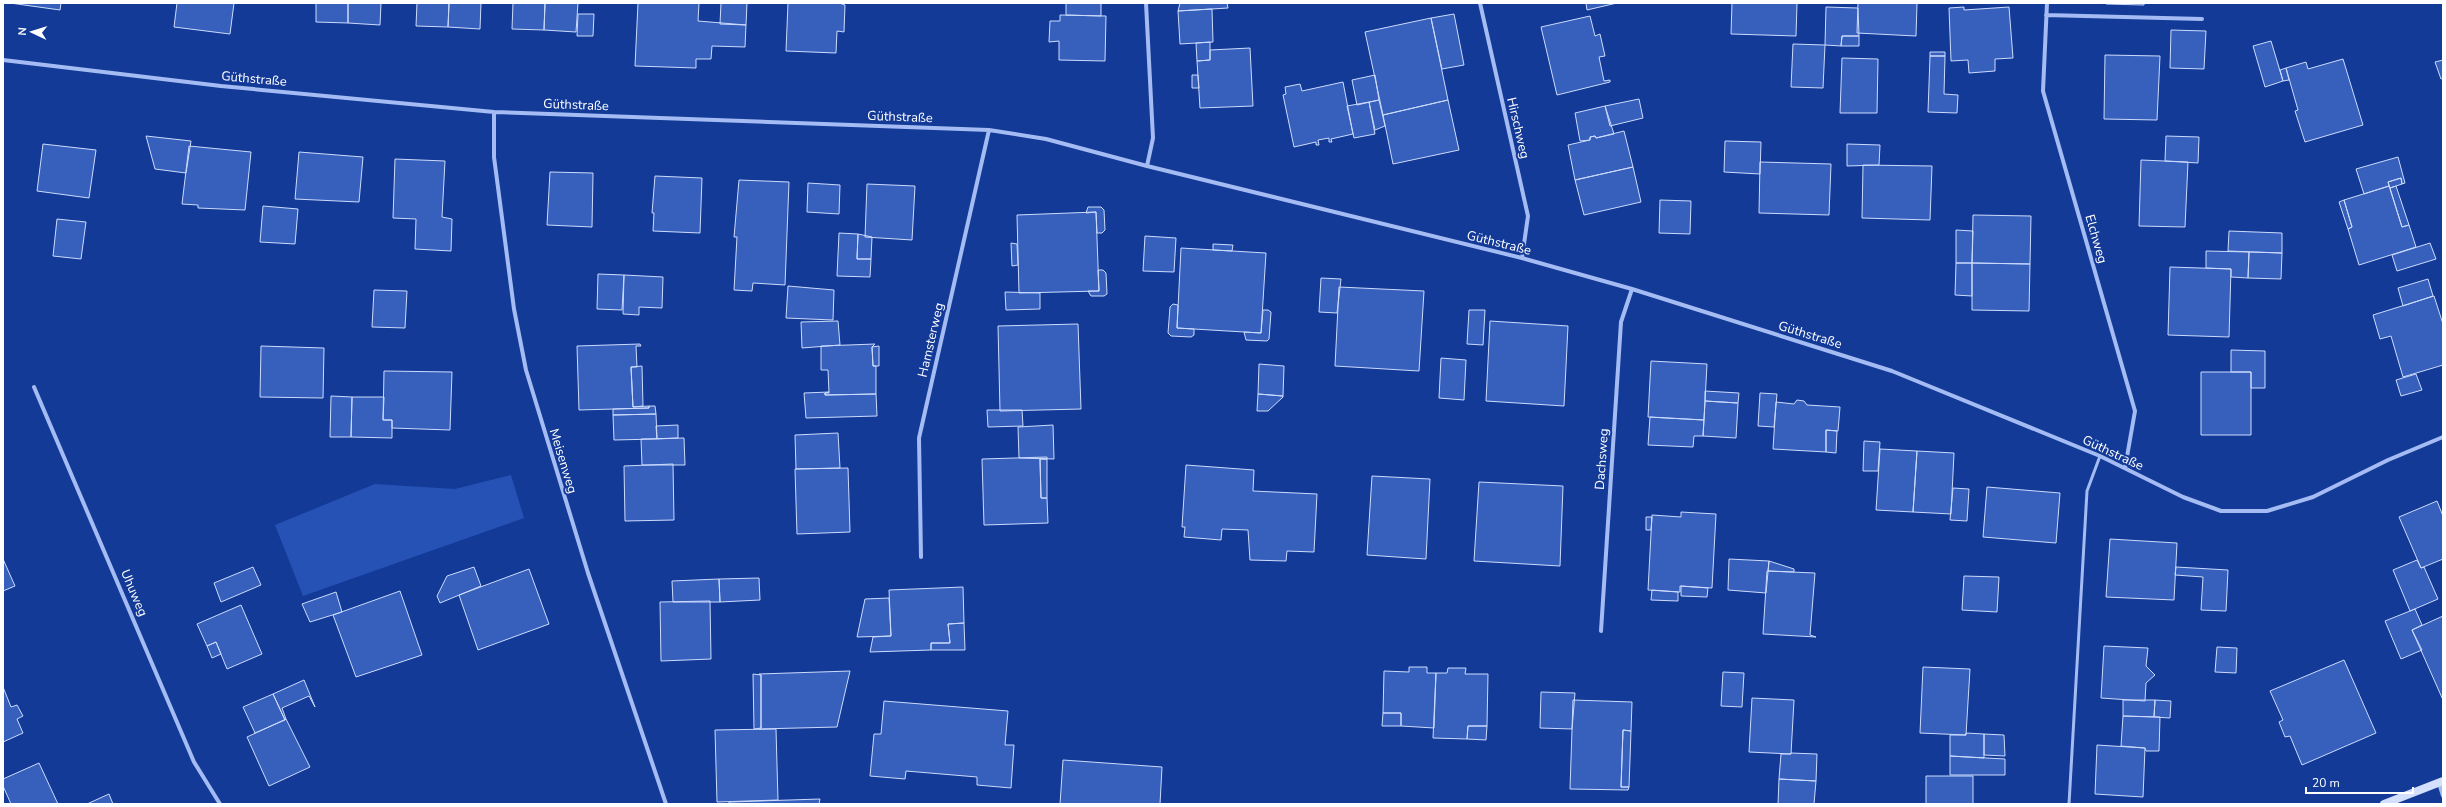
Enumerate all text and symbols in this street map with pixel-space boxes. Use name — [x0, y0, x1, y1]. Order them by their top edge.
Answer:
north arrow — [12, 12, 52, 52]
text: N — [15, 27, 30, 36]
street label: Güthstraße — [220, 67, 288, 91]
street label: Güthstraße — [543, 95, 609, 115]
street label: Hirschweg — [1502, 96, 1534, 160]
street label: Güthstraße — [867, 107, 933, 127]
street label: Elchweg — [2080, 212, 2112, 266]
street label: Güthstraße — [1465, 226, 1533, 260]
street label: Hamsterweg — [914, 301, 948, 379]
street label: Güthstraße — [1776, 317, 1844, 353]
street label: Meisenweg — [545, 426, 581, 496]
street label: Dachsweg — [1591, 428, 1613, 490]
street label: Güthstraße — [2079, 431, 2147, 475]
street label: Uhuweg — [116, 567, 152, 619]
scale bar — [2306, 769, 2413, 795]
text: 20 m — [2312, 775, 2340, 791]

